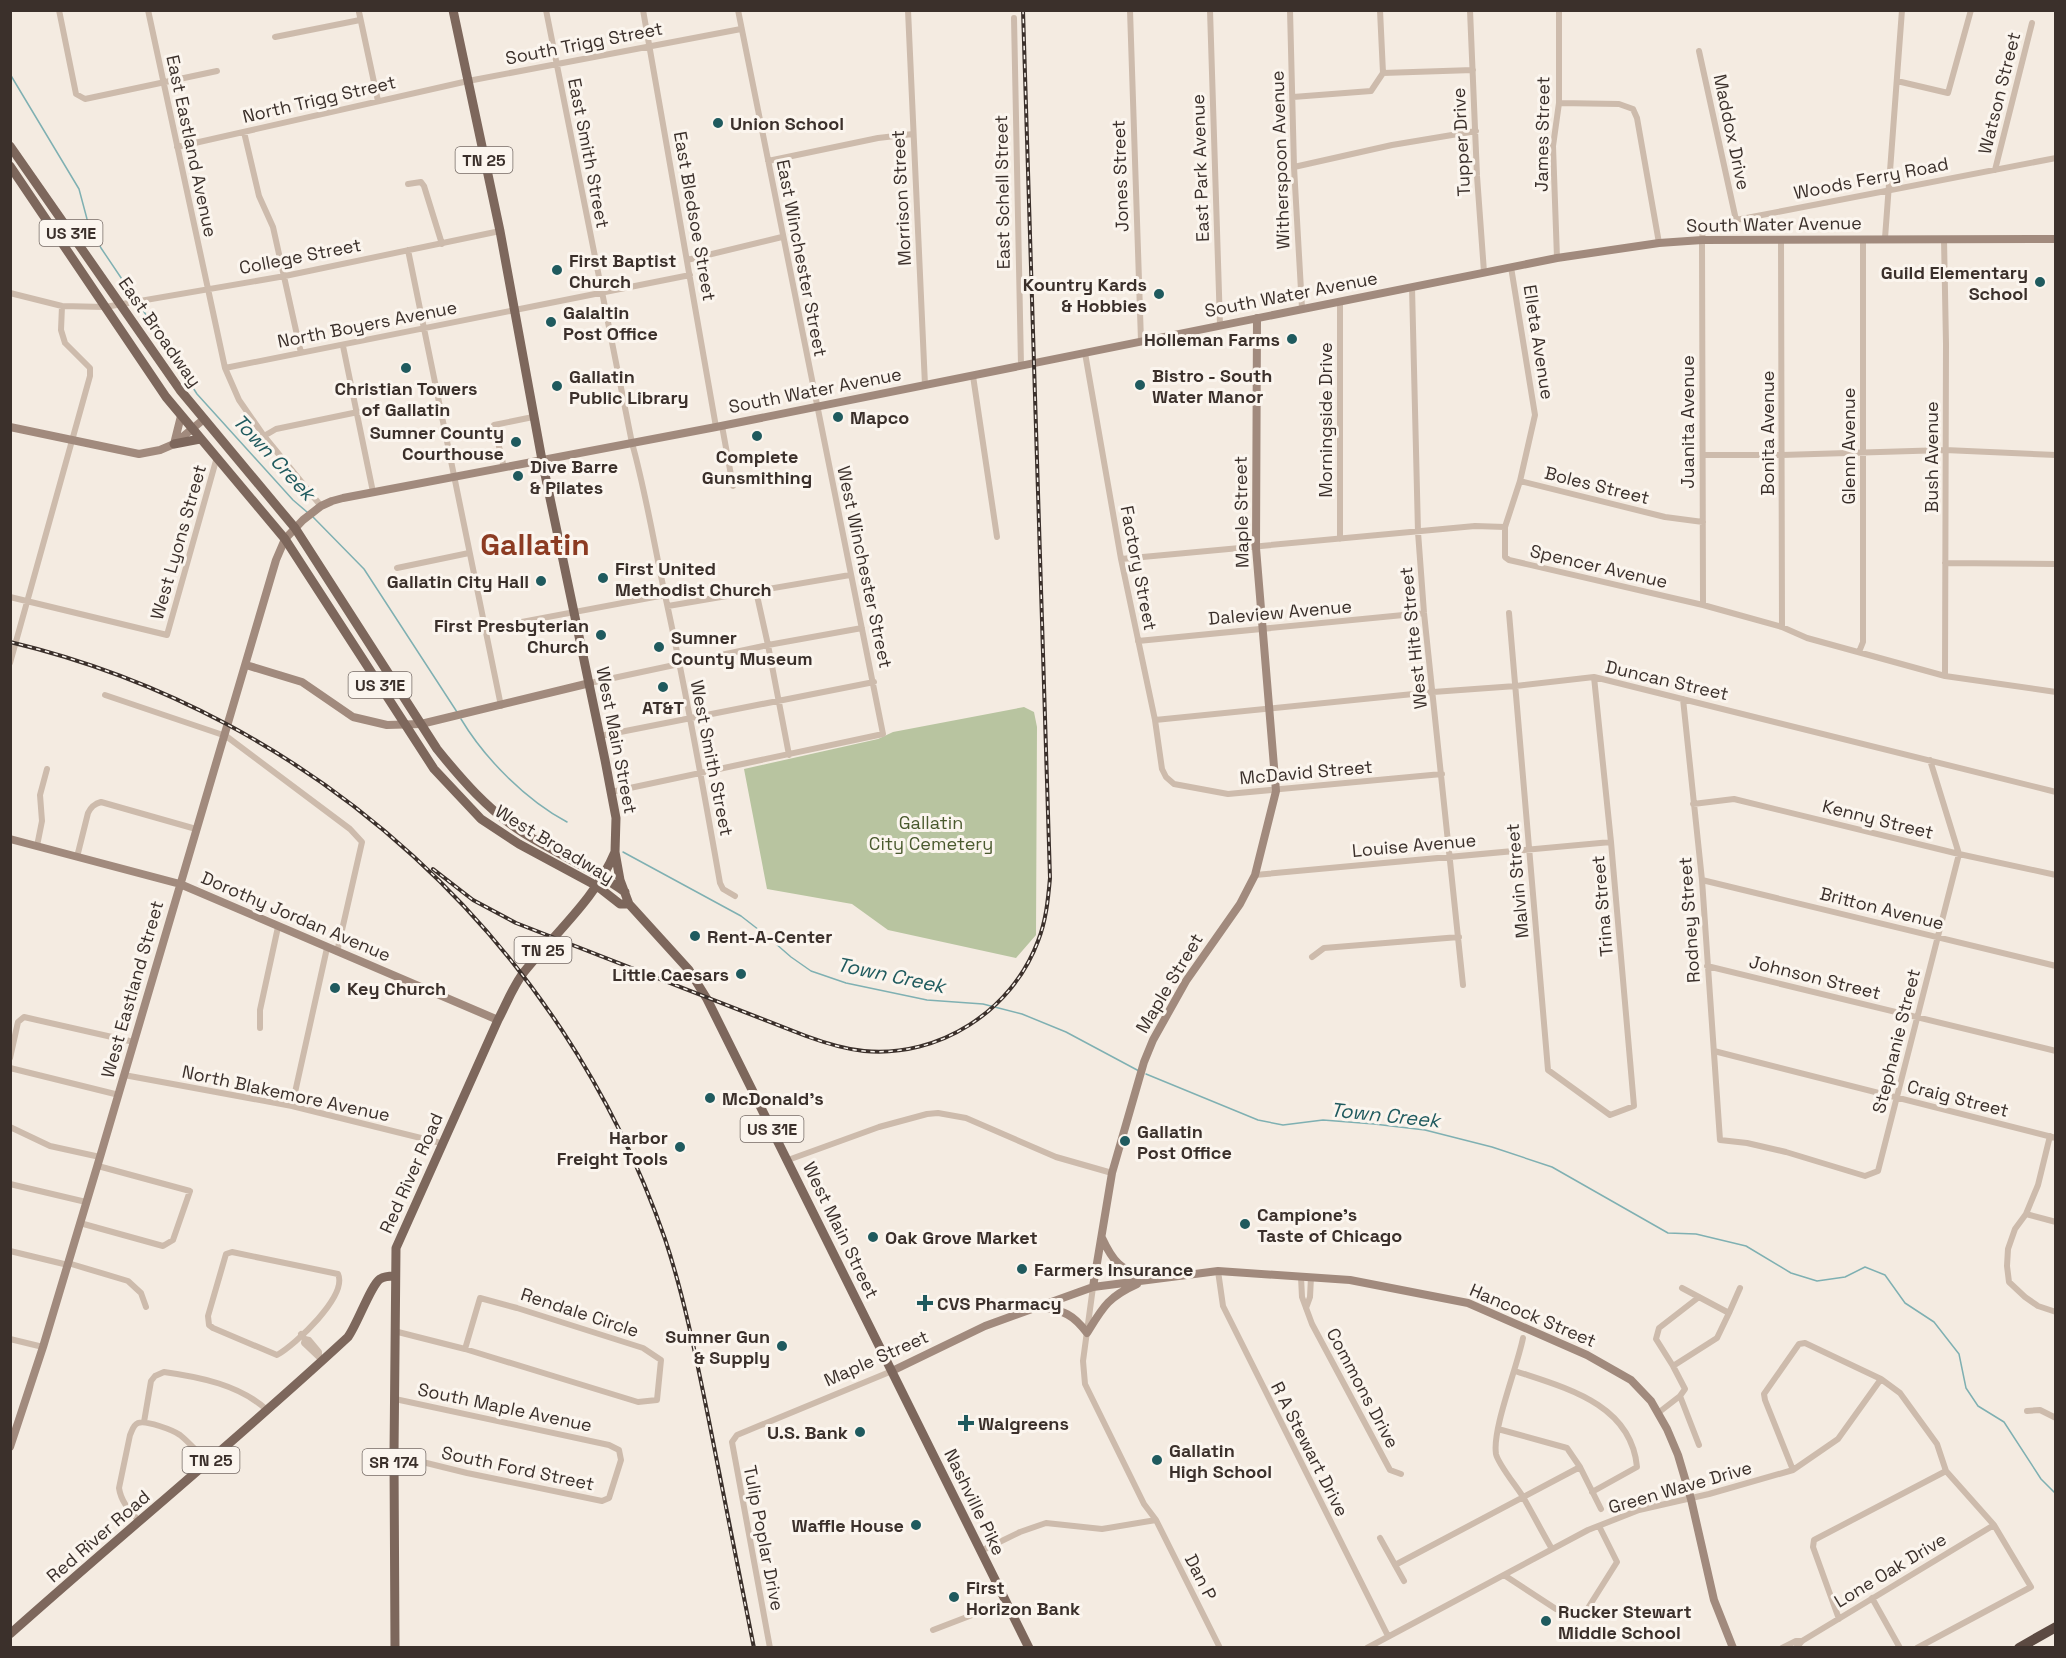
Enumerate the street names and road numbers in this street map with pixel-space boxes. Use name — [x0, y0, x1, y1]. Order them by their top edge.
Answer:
street label: South Trigg Street — [503, 16, 665, 70]
street label: Watson Street — [1973, 30, 2025, 156]
street label: East Eastland Avenue — [161, 53, 223, 239]
street label: North Trigg Street — [240, 70, 398, 128]
street label: Witherspoon Avenue — [1265, 70, 1295, 250]
street label: Maddox Drive — [1709, 72, 1755, 192]
street label: East Smith Street — [563, 76, 615, 230]
street label: James Street — [1529, 76, 1555, 192]
street label: Tupper Drive — [1447, 87, 1475, 197]
street label: East Park Avenue — [1186, 94, 1214, 242]
street label: East Schell Street — [989, 115, 1015, 269]
street label: Jones Street — [1107, 120, 1133, 232]
street label: East Bledsoe Street — [669, 129, 721, 303]
street label: Morrison Street — [886, 130, 916, 266]
road number: TN 25 — [456, 147, 512, 173]
street label: Woods Ferry Road — [1792, 152, 1950, 204]
street label: East Winchester Street — [772, 157, 832, 359]
street label: South Water Avenue — [1686, 211, 1862, 237]
road number: US 31E — [40, 220, 103, 246]
street label: College Street — [237, 233, 363, 279]
street label: South Water Avenue — [1203, 266, 1379, 322]
street label: East Broadway — [114, 272, 206, 392]
street label: Elleta Avenue — [1519, 283, 1559, 401]
street label: North Boyers Avenue — [275, 295, 459, 353]
street label: Morningside Drive — [1314, 342, 1337, 498]
street label: Juanita Avenue — [1676, 355, 1699, 489]
street label: South Water Avenue — [727, 362, 903, 418]
street label: Bonita Avenue — [1756, 370, 1779, 496]
street label: Glenn Avenue — [1837, 388, 1860, 504]
street label: Bush Avenue — [1920, 401, 1943, 513]
street label: Maple Street — [1229, 456, 1253, 568]
street label: Boles Street — [1542, 461, 1652, 509]
street label: West Lyons Street — [145, 462, 211, 622]
street label: West Winchester Street — [832, 464, 898, 670]
street label: Factory Street — [1116, 504, 1162, 632]
street label: Spencer Avenue — [1528, 539, 1670, 593]
street label: West Hite Street — [1394, 566, 1432, 710]
street label: Daleview Avenue — [1207, 594, 1353, 630]
street label: Duncan Street — [1603, 655, 1731, 705]
street label: West Main Street — [591, 665, 643, 815]
road number: US 31E — [348, 672, 412, 698]
street label: West Smith Street — [686, 678, 738, 838]
street label: McDavid Street — [1239, 755, 1373, 789]
street label: Kenny Street — [1820, 794, 1936, 844]
street label: West Broadway — [491, 799, 619, 889]
street label: Malvin Street — [1501, 823, 1533, 939]
street label: Louise Avenue — [1351, 828, 1477, 862]
street label: Trina Street — [1586, 854, 1618, 958]
street label: Rodney Street — [1673, 856, 1705, 984]
street label: Dorothy Jordan Avenue — [198, 866, 394, 966]
street label: Britton Avenue — [1817, 881, 1947, 935]
street label: West Eastland Street — [96, 898, 168, 1080]
street label: Maple Street — [1130, 929, 1208, 1037]
road number: TN 25 — [514, 937, 572, 963]
street label: Johnson Street — [1747, 950, 1883, 1004]
street label: Stephanie Street — [1867, 966, 1925, 1116]
street label: North Blakemore Avenue — [180, 1060, 392, 1126]
street label: Craig Street — [1905, 1074, 2011, 1122]
street label: Red River Road — [374, 1109, 448, 1237]
road number: US 31E — [740, 1116, 804, 1142]
street label: West Main Street — [798, 1158, 884, 1302]
street label: Hancock Street — [1466, 1278, 1600, 1352]
street label: Rendale Circle — [518, 1282, 642, 1342]
street label: Commons Drive — [1322, 1324, 1404, 1452]
street label: Maple Street — [820, 1325, 932, 1391]
street label: South Maple Avenue — [416, 1377, 594, 1437]
street label: R A Stewart Drive — [1266, 1378, 1354, 1520]
street label: South Ford Street — [440, 1441, 596, 1495]
street label: Nashville Pike — [939, 1445, 1011, 1559]
road number: TN 25 — [182, 1447, 240, 1473]
road number: SR 174 — [362, 1449, 426, 1475]
street label: Green Wave Drive — [1606, 1455, 1754, 1519]
street label: Tulip Poplar Drive — [739, 1463, 789, 1613]
street label: Red River Road — [42, 1485, 154, 1587]
street label: Lone Oak Drive — [1830, 1527, 1950, 1613]
street label: Dan P — [1180, 1550, 1222, 1604]

